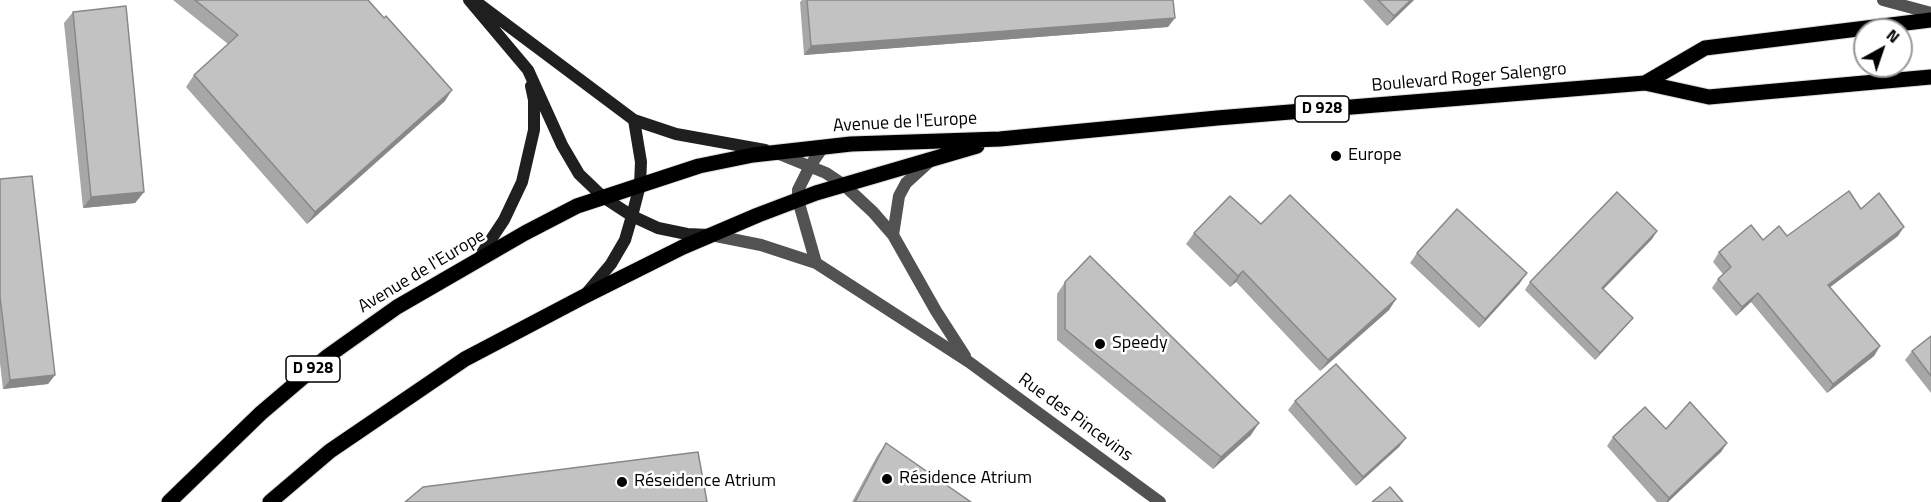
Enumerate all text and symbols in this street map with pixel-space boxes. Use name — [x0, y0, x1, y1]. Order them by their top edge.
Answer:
north arrow — [1853, 18, 1913, 78]
text: N — [1881, 23, 1905, 49]
street label: Boulevard Roger Salengro — [1371, 59, 1567, 97]
road number: D 928 — [1295, 96, 1349, 122]
street label: Avenue de l'Europe — [832, 108, 978, 138]
place label: Europe — [1348, 145, 1401, 167]
marker: Europe — [1329, 149, 1343, 163]
street label: Avenue de l'Europe — [355, 226, 489, 318]
place label: Speedy — [1112, 333, 1168, 355]
marker: Speedy — [1093, 337, 1107, 351]
road number: D 928 — [286, 356, 340, 382]
street label: Rue des Pincevins — [1014, 369, 1136, 467]
place label: Résidence Atrium — [899, 468, 1032, 490]
place label: Réseidence Atrium — [634, 471, 776, 493]
marker: Résidence Atrium — [880, 472, 894, 486]
marker: Réseidence Atrium — [615, 475, 629, 489]

